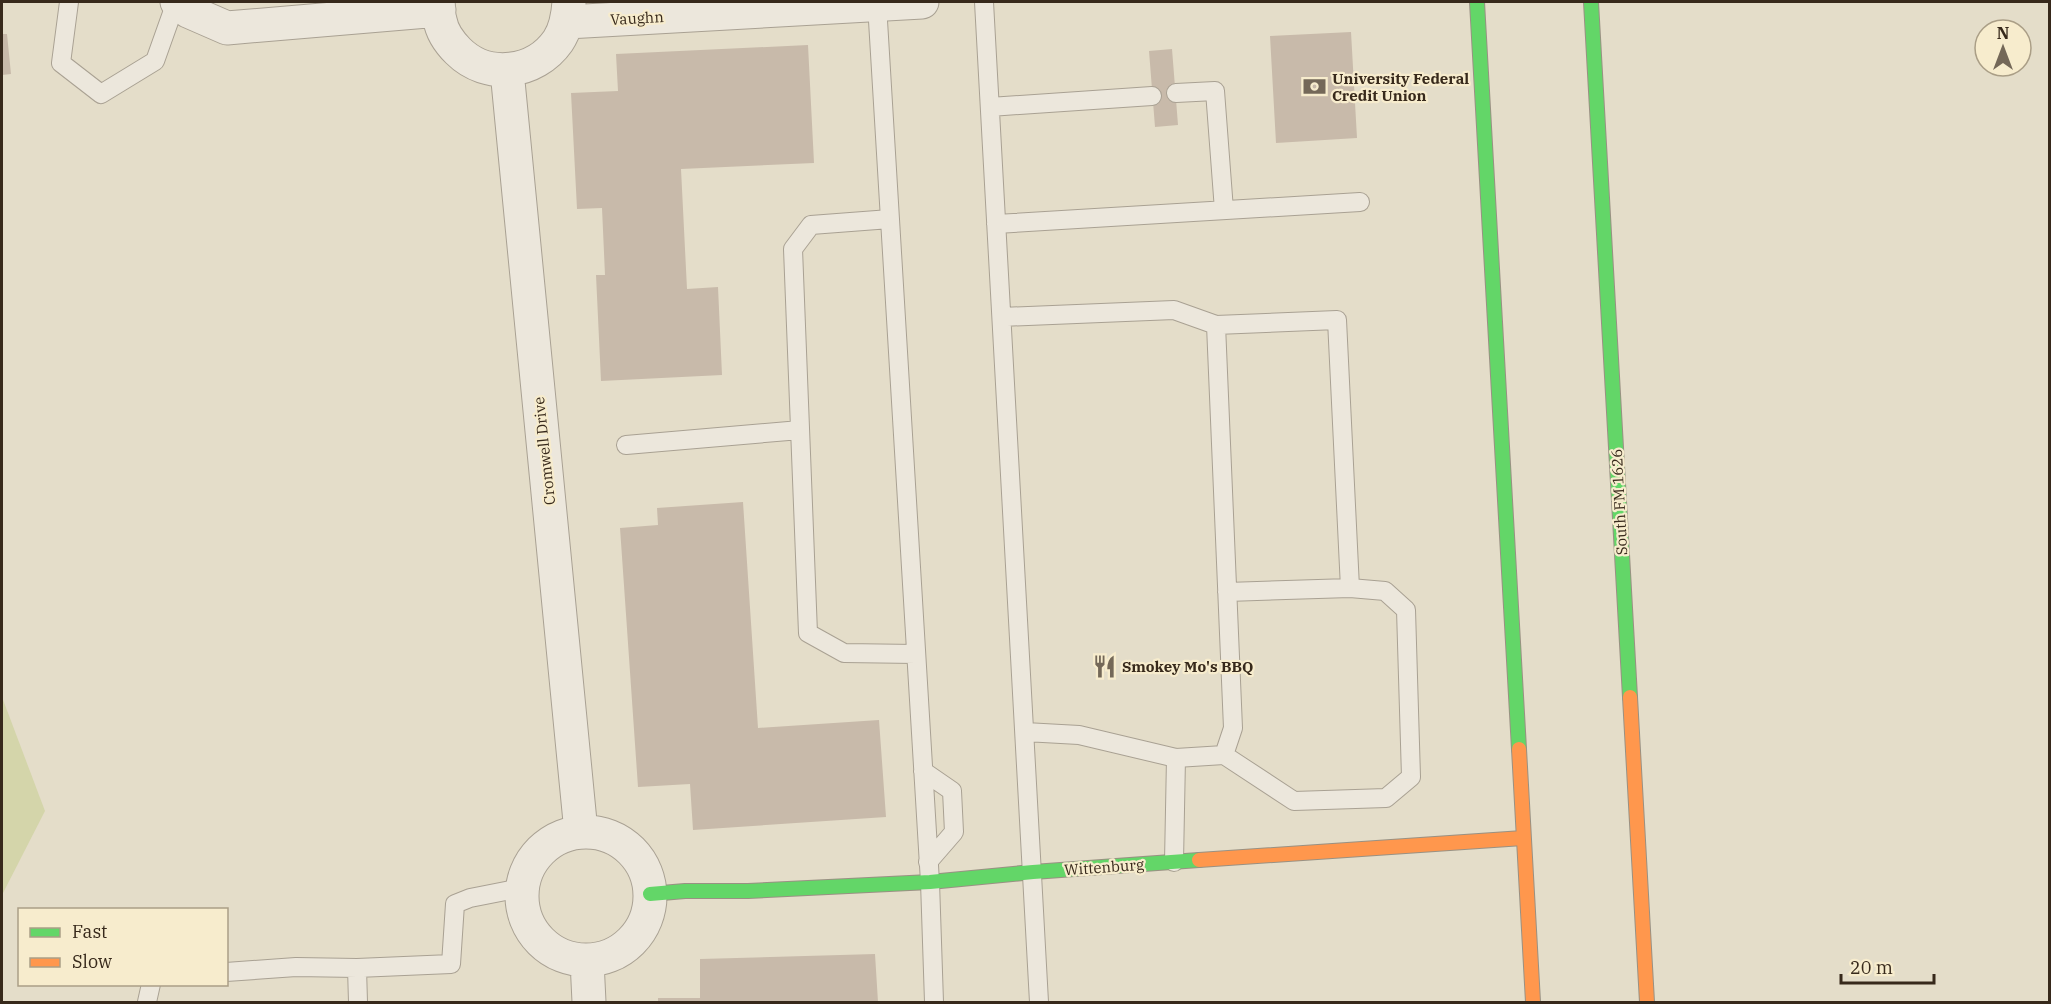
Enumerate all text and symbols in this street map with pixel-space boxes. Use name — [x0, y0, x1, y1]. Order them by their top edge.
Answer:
street label: Vaughn — [610, 7, 665, 29]
north arrow — [1973, 18, 2033, 78]
text: N — [1997, 23, 2009, 43]
place label: University Federal Credit Union — [1332, 69, 1469, 105]
bank icon: University Federal Credit Union — [1301, 74, 1327, 100]
street label: Cromwell Drive — [529, 396, 559, 506]
street label: South FM 1626 — [1607, 448, 1631, 556]
restaurant icon: Smokey Mo's BBQ — [1091, 653, 1117, 679]
place label: Smokey Mo's BBQ — [1122, 657, 1254, 676]
street label: Wittenburg — [1063, 855, 1145, 879]
legend — [18, 908, 228, 986]
text: Fast — [72, 920, 107, 943]
scale bar — [1841, 947, 1934, 985]
text: Slow — [72, 950, 112, 973]
text: 20 m — [1850, 956, 1893, 979]

